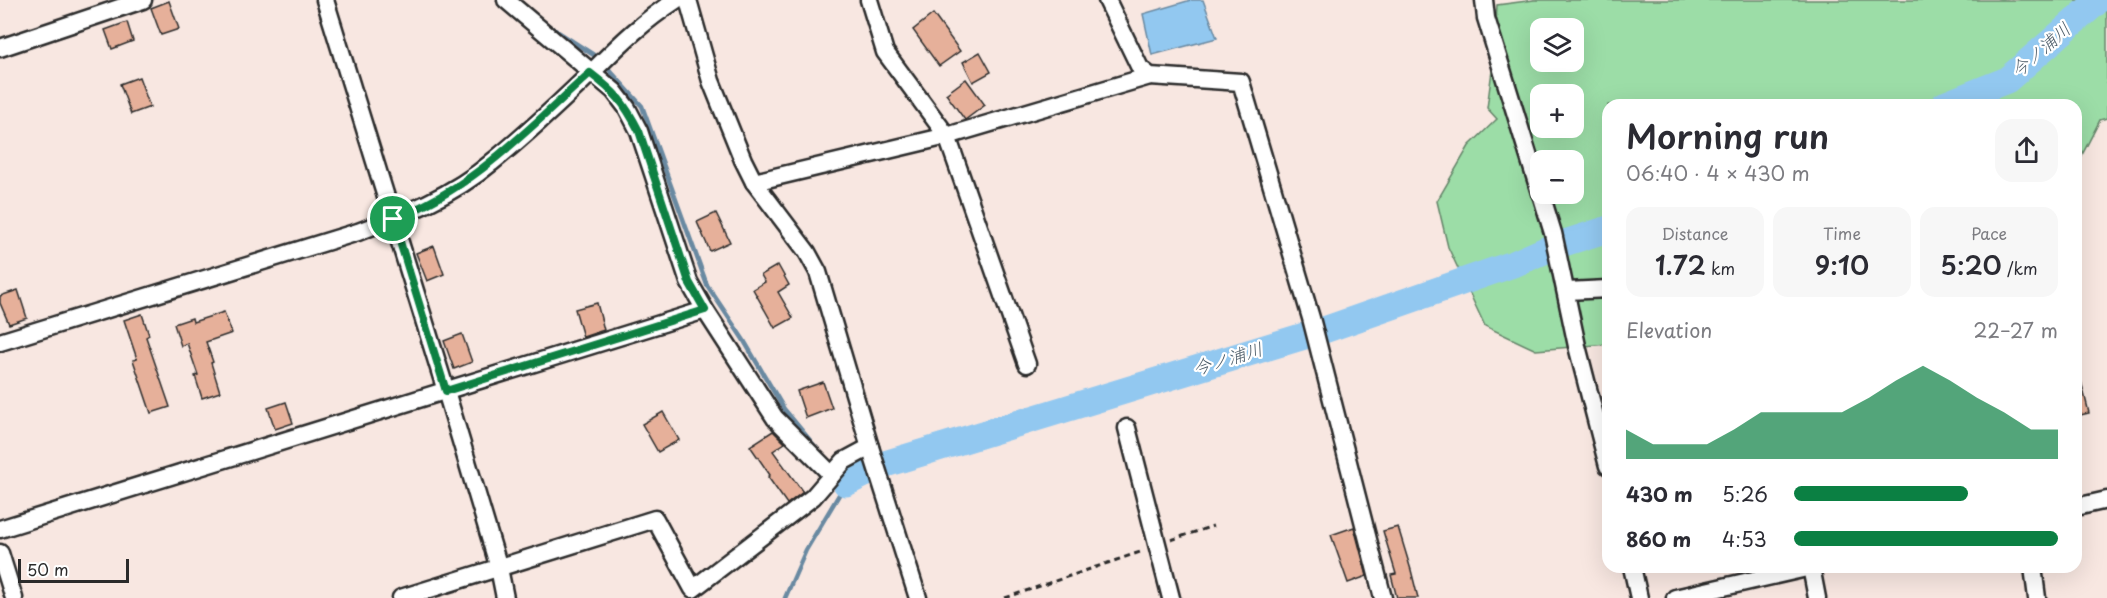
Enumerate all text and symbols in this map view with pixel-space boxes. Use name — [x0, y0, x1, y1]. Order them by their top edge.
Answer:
water label: 今ノ浦川 — [2004, 15, 2076, 83]
map controls — [1530, 18, 1584, 204]
button: layers — [1530, 18, 1584, 72]
button: + — [1530, 84, 1584, 138]
text: Morning run — [1626, 110, 1829, 160]
button: share — [1995, 119, 2058, 182]
button: − — [1530, 150, 1584, 204]
text: 06:40 · 4 × 430 m — [1626, 158, 1810, 188]
pin — [367, 193, 418, 244]
icon: arrive — [376, 202, 409, 235]
text: Distance — [1661, 221, 1729, 245]
text: Time — [1823, 221, 1861, 245]
text: Pace — [1971, 221, 2007, 245]
text: 1.72 — [1655, 245, 1706, 284]
text: 9:10 — [1815, 245, 1869, 284]
text: 5:20 — [1940, 245, 2002, 284]
text: km — [1706, 256, 1735, 280]
text: /km — [2002, 256, 2038, 280]
text: Elevation — [1626, 315, 1712, 345]
text: 22–27 m — [1973, 315, 2058, 345]
water label: 今ノ浦川 — [1189, 334, 1266, 381]
text: 430 m — [1626, 479, 1693, 509]
text: 5:26 — [1722, 479, 1768, 509]
text: 860 m — [1626, 524, 1691, 554]
text: 4:53 — [1722, 524, 1767, 554]
scale bar — [18, 556, 129, 584]
text: 50 m — [27, 557, 68, 581]

